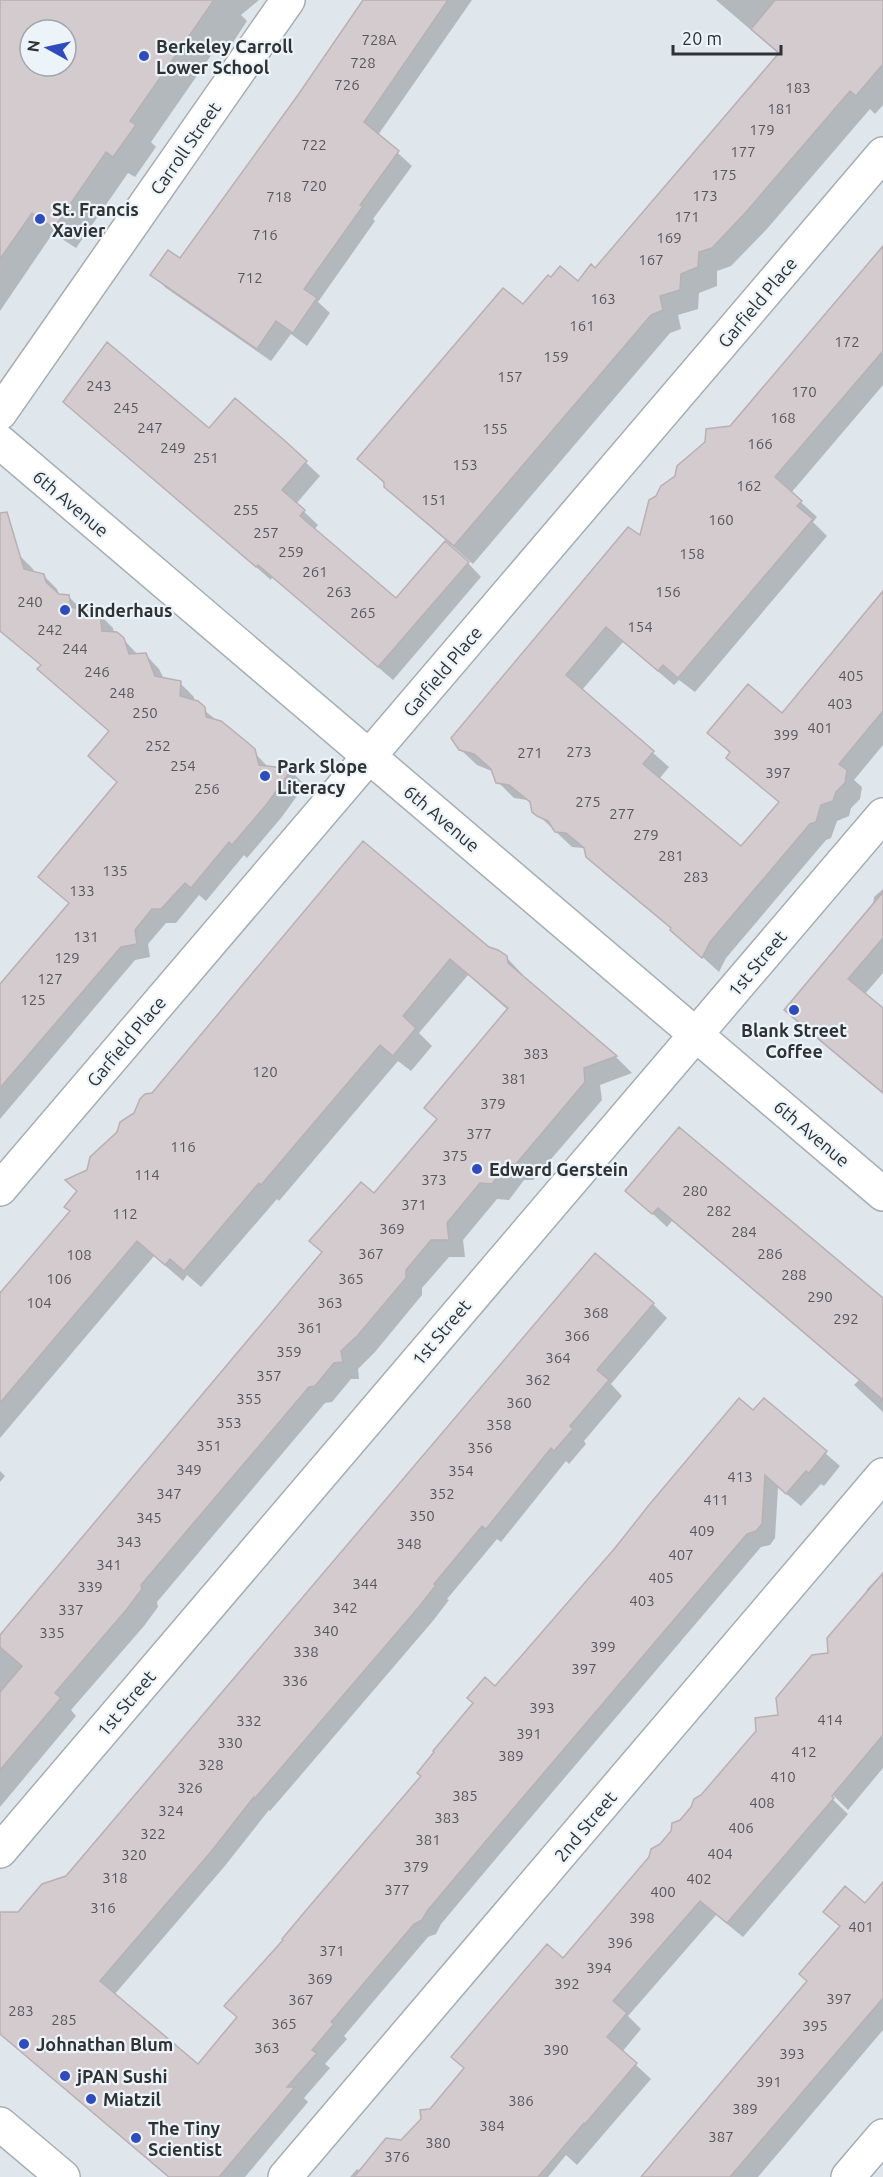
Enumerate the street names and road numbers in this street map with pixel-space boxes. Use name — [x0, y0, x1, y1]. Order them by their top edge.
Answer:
street label: Carroll Street — [146, 98, 224, 198]
street label: Garfield Place — [713, 253, 801, 351]
street label: 6th Avenue — [29, 466, 113, 540]
street label: Garfield Place — [398, 622, 486, 720]
street label: 6th Avenue — [400, 781, 484, 855]
street label: 1st Street — [724, 926, 790, 1000]
street label: Garfield Place — [82, 992, 170, 1090]
street label: 6th Avenue — [770, 1096, 854, 1170]
street label: 1st Street — [408, 1295, 474, 1369]
street label: 1st Street — [93, 1666, 159, 1740]
street label: 2nd Street — [550, 1787, 620, 1865]

